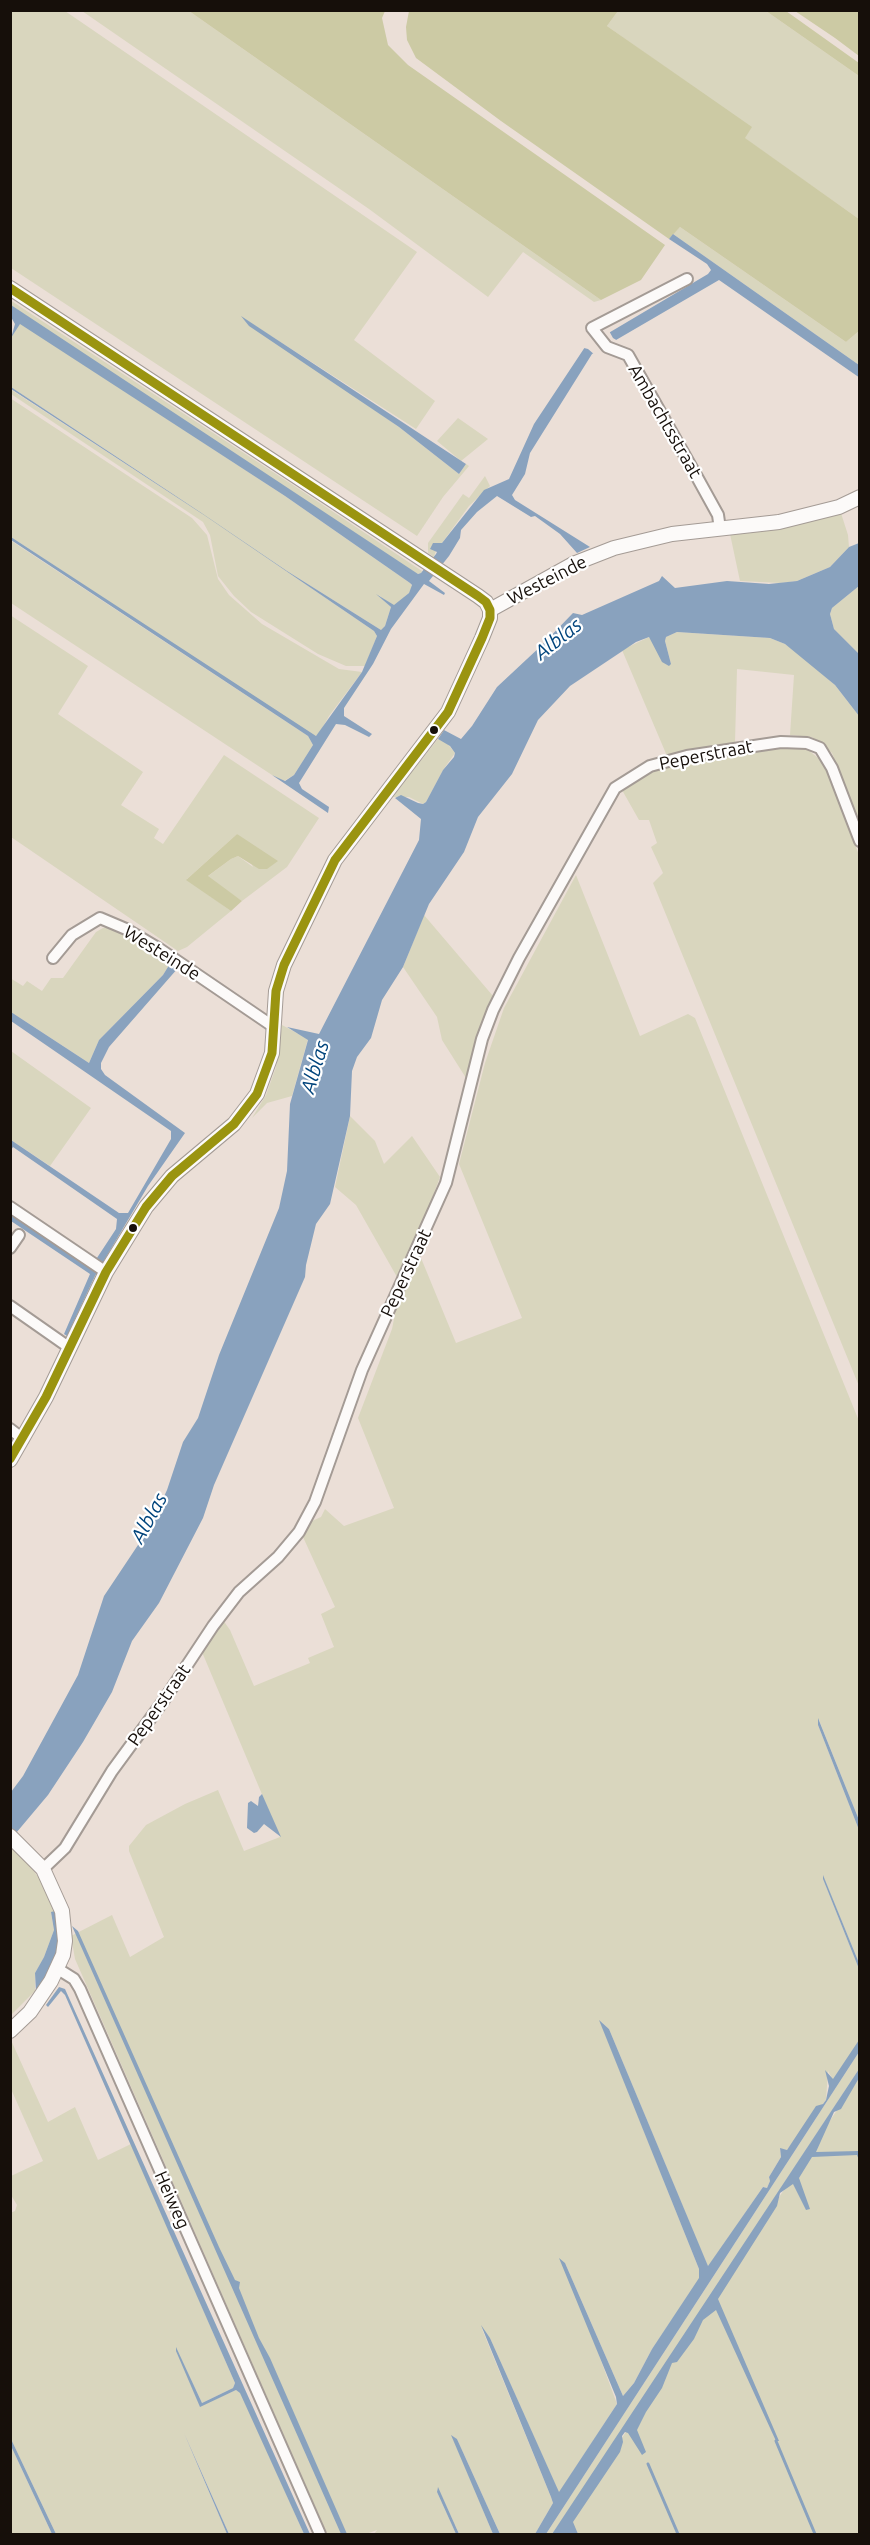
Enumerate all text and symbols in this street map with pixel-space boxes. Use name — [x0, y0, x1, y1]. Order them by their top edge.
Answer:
street label: Ambachtsstraat — [624, 360, 706, 482]
street label: Westeinde — [504, 551, 590, 609]
water label: Alblas — [529, 613, 587, 665]
unlabelled marker — [428, 724, 440, 736]
street label: Peperstraat — [657, 735, 755, 775]
street label: Westeinde — [120, 921, 204, 985]
water label: Alblas — [296, 1038, 334, 1096]
unlabelled marker — [127, 1222, 139, 1234]
street label: Peperstraat — [376, 1225, 436, 1321]
water label: Alblas — [125, 1489, 173, 1547]
street label: Peperstraat — [123, 1660, 195, 1750]
street label: Heiweg — [150, 2168, 194, 2232]

